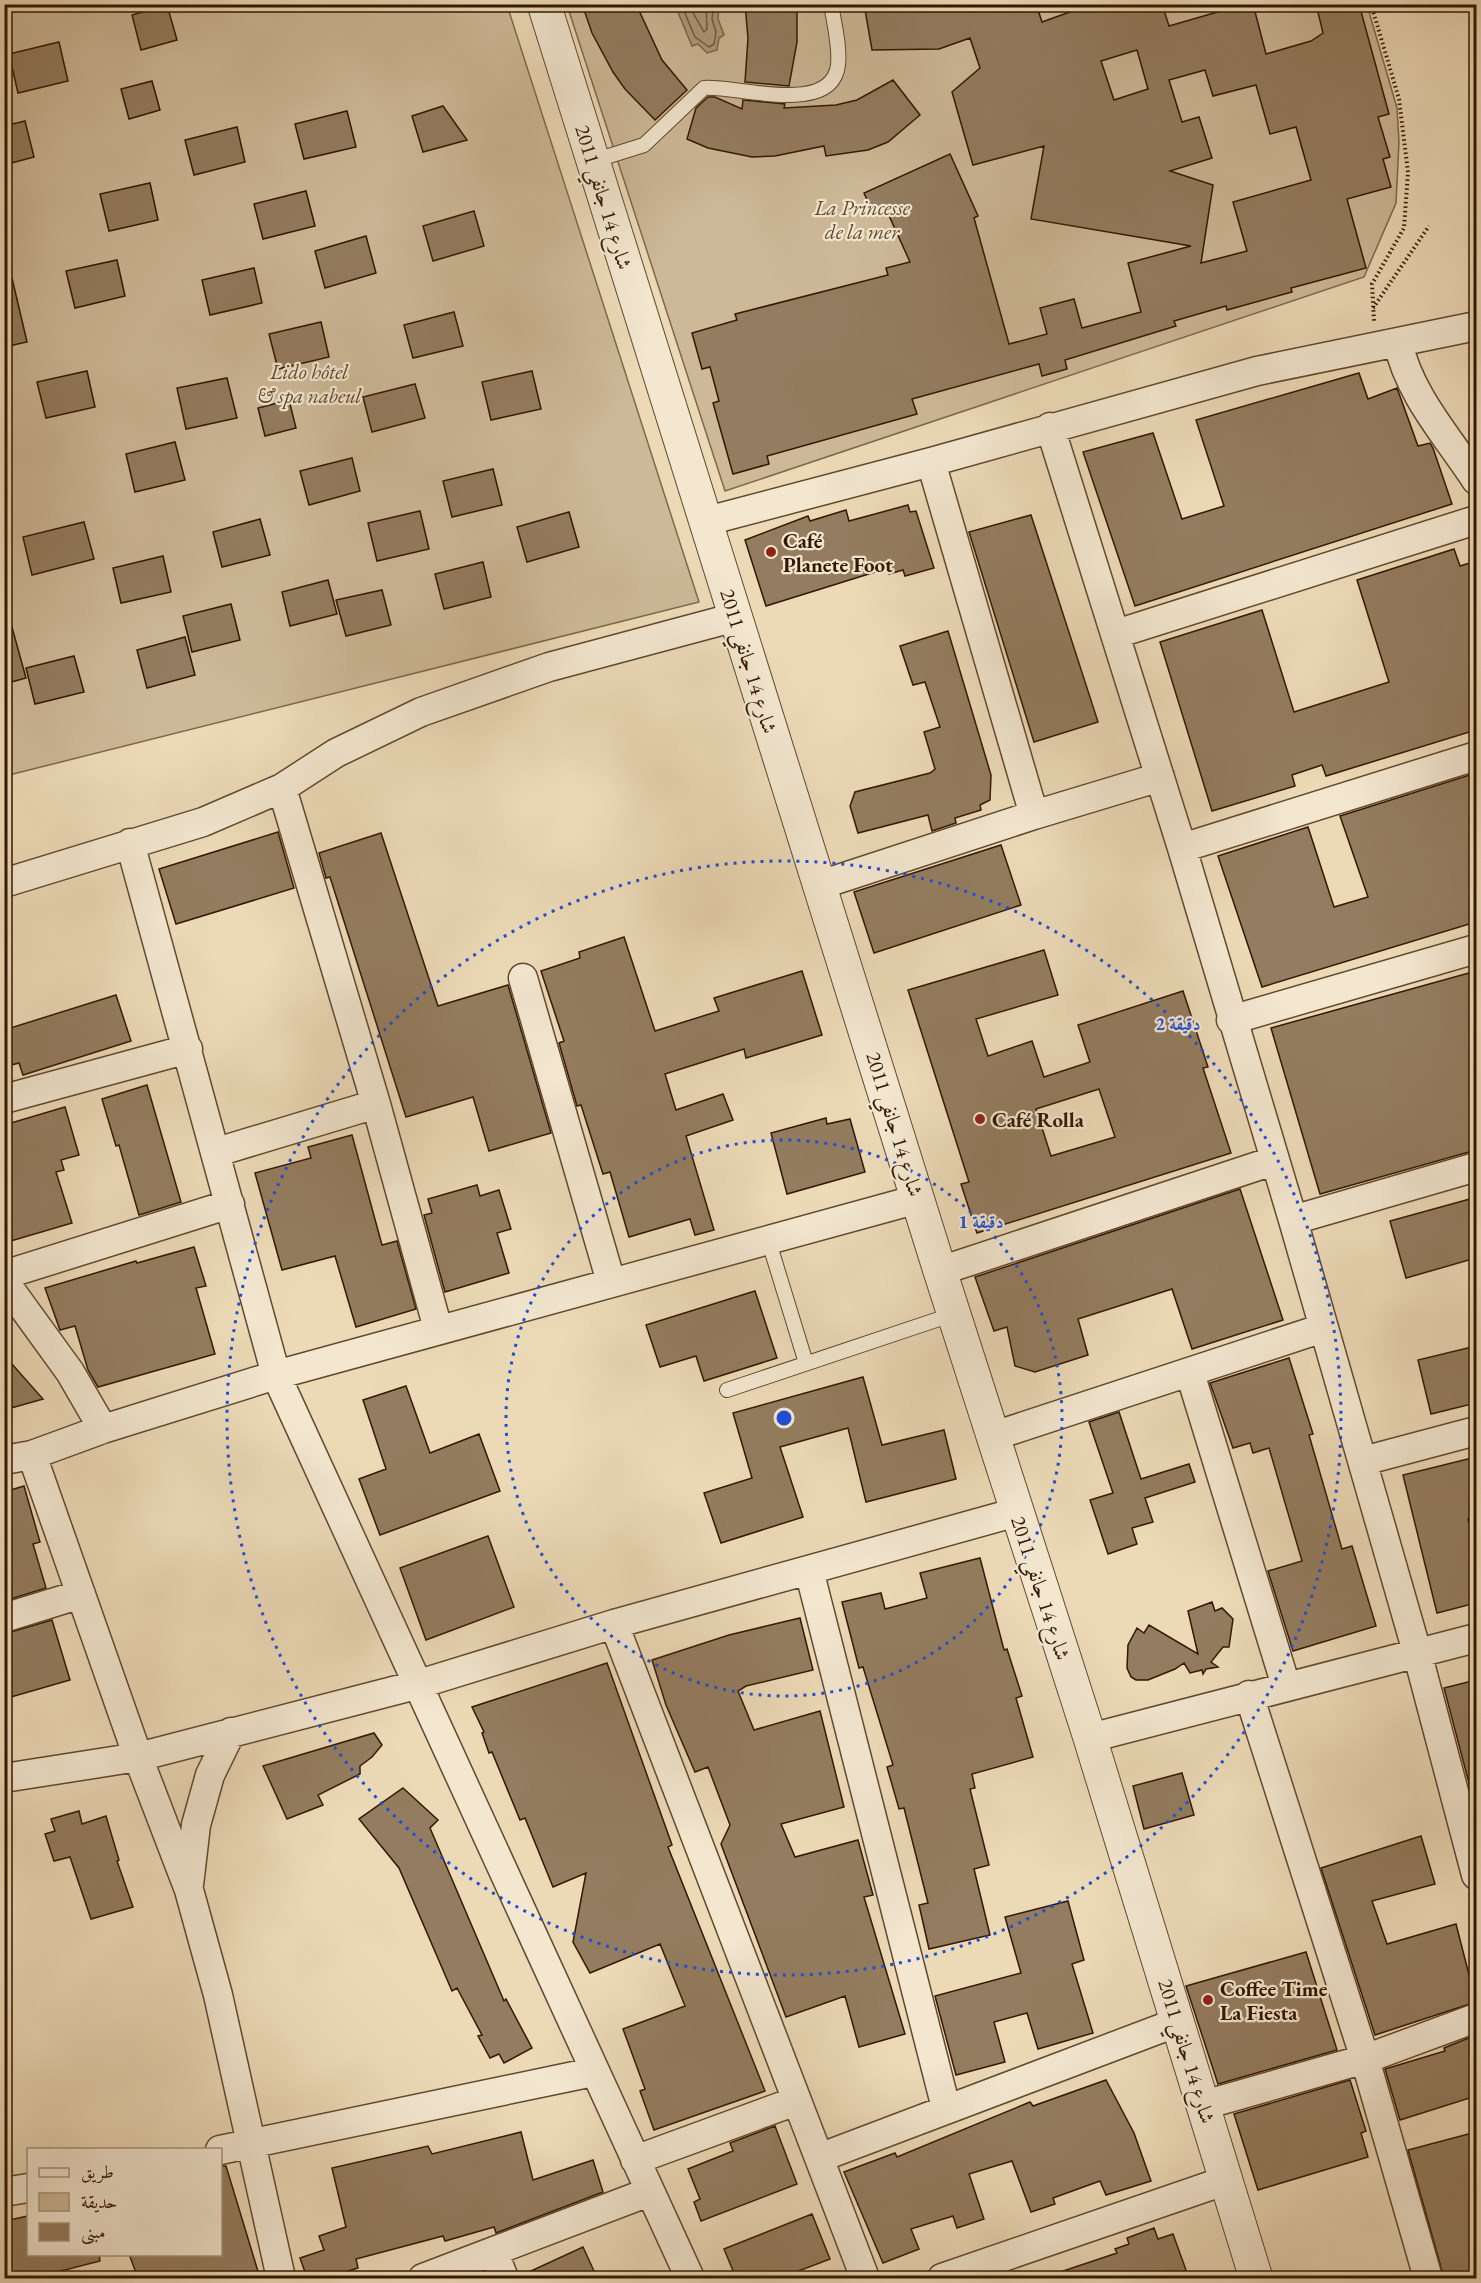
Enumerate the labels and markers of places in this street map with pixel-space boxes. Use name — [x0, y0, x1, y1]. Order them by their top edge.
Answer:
place label: Café Planete Foot — [783, 527, 893, 578]
marker: Café Planete Foot — [764, 545, 778, 559]
place label: Café Rolla — [992, 1106, 1085, 1133]
marker: Café Rolla — [973, 1112, 987, 1126]
centre of rings — [774, 1408, 794, 1428]
place label: Coffee Time La Fiesta — [1220, 1975, 1328, 2026]
marker: Coffee Time La Fiesta — [1201, 1993, 1215, 2007]

